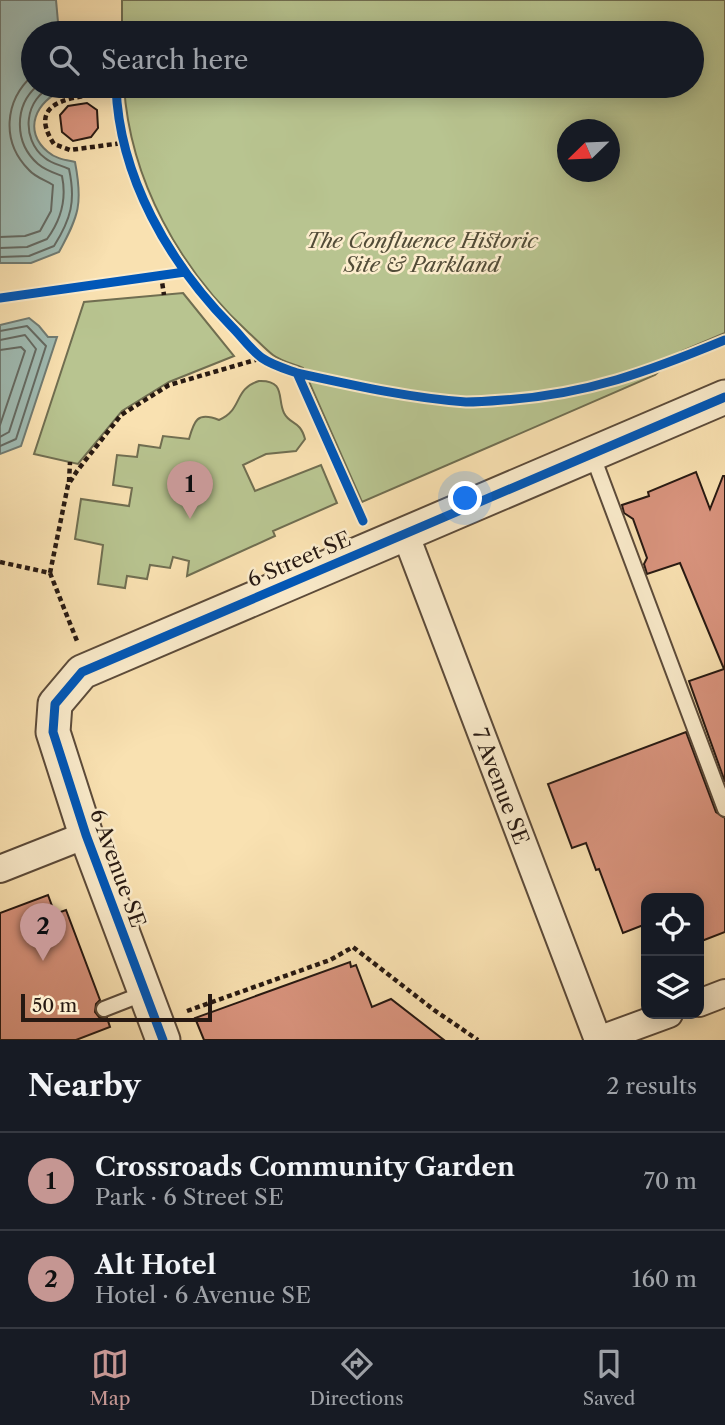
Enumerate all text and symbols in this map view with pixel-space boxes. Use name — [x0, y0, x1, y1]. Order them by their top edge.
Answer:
search box — [21, 21, 704, 98]
icon: search — [45, 41, 83, 79]
text: Search here — [101, 44, 248, 76]
north arrow — [557, 119, 620, 182]
park label: The Confluence Historic Site & Parkland — [306, 228, 539, 277]
pin: 1 — [167, 461, 213, 519]
your location — [448, 481, 482, 515]
street label: 6 Street SE — [243, 526, 355, 592]
street label: 7 Avenue SE — [468, 725, 535, 848]
street label: 6 Avenue SE — [85, 805, 151, 931]
map controls — [641, 893, 704, 1019]
button: locate — [641, 893, 704, 956]
pin: 2 — [20, 903, 66, 961]
button: layers — [641, 956, 704, 1019]
scale bar — [21, 991, 212, 1023]
text: 50 m — [32, 994, 77, 1017]
text: Nearby — [28, 1067, 141, 1104]
text: 2 results — [606, 1072, 697, 1100]
text: Crossroads Community Garden — [95, 1151, 515, 1183]
text: 1 — [46, 1167, 56, 1195]
text: 70 m — [644, 1167, 697, 1195]
text: Park · 6 Street SE — [95, 1183, 284, 1211]
text: Alt Hotel — [95, 1249, 216, 1281]
text: 2 — [44, 1265, 58, 1293]
text: 160 m — [632, 1265, 697, 1293]
text: Hotel · 6 Avenue SE — [95, 1281, 311, 1309]
tab: Map — [90, 1345, 130, 1410]
tab: Directions — [310, 1345, 403, 1410]
tab: Saved — [583, 1345, 635, 1410]

